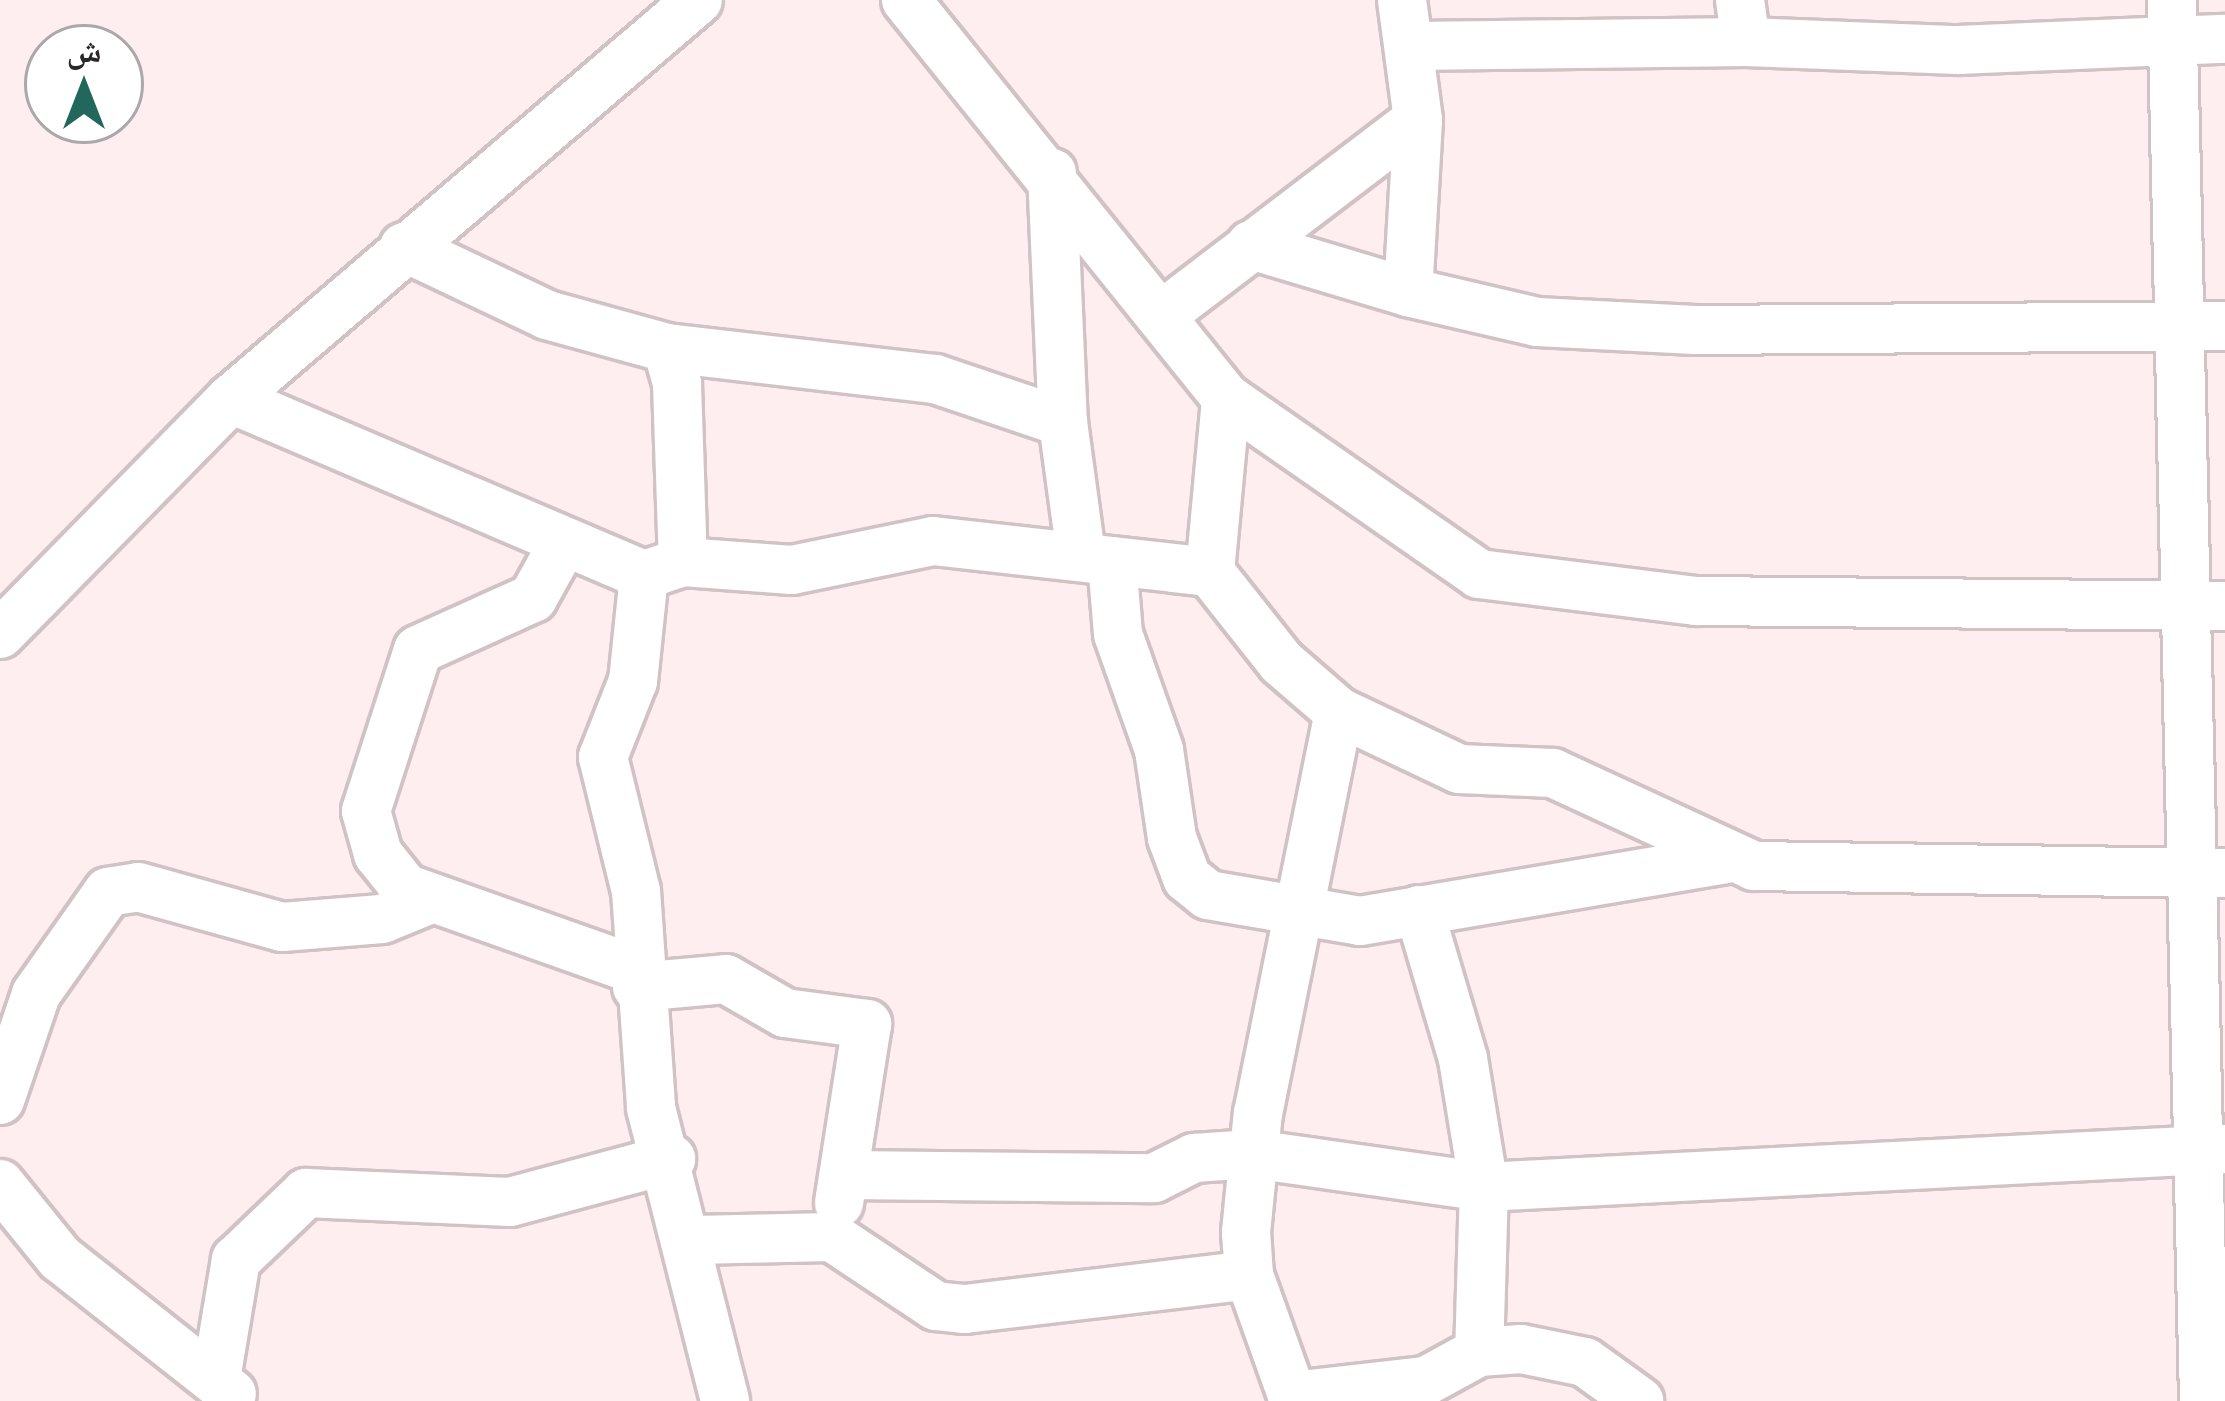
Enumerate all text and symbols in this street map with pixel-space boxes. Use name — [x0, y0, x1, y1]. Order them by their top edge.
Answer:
north arrow — [24, 24, 144, 144]
text: ش — [66, 31, 102, 70]

